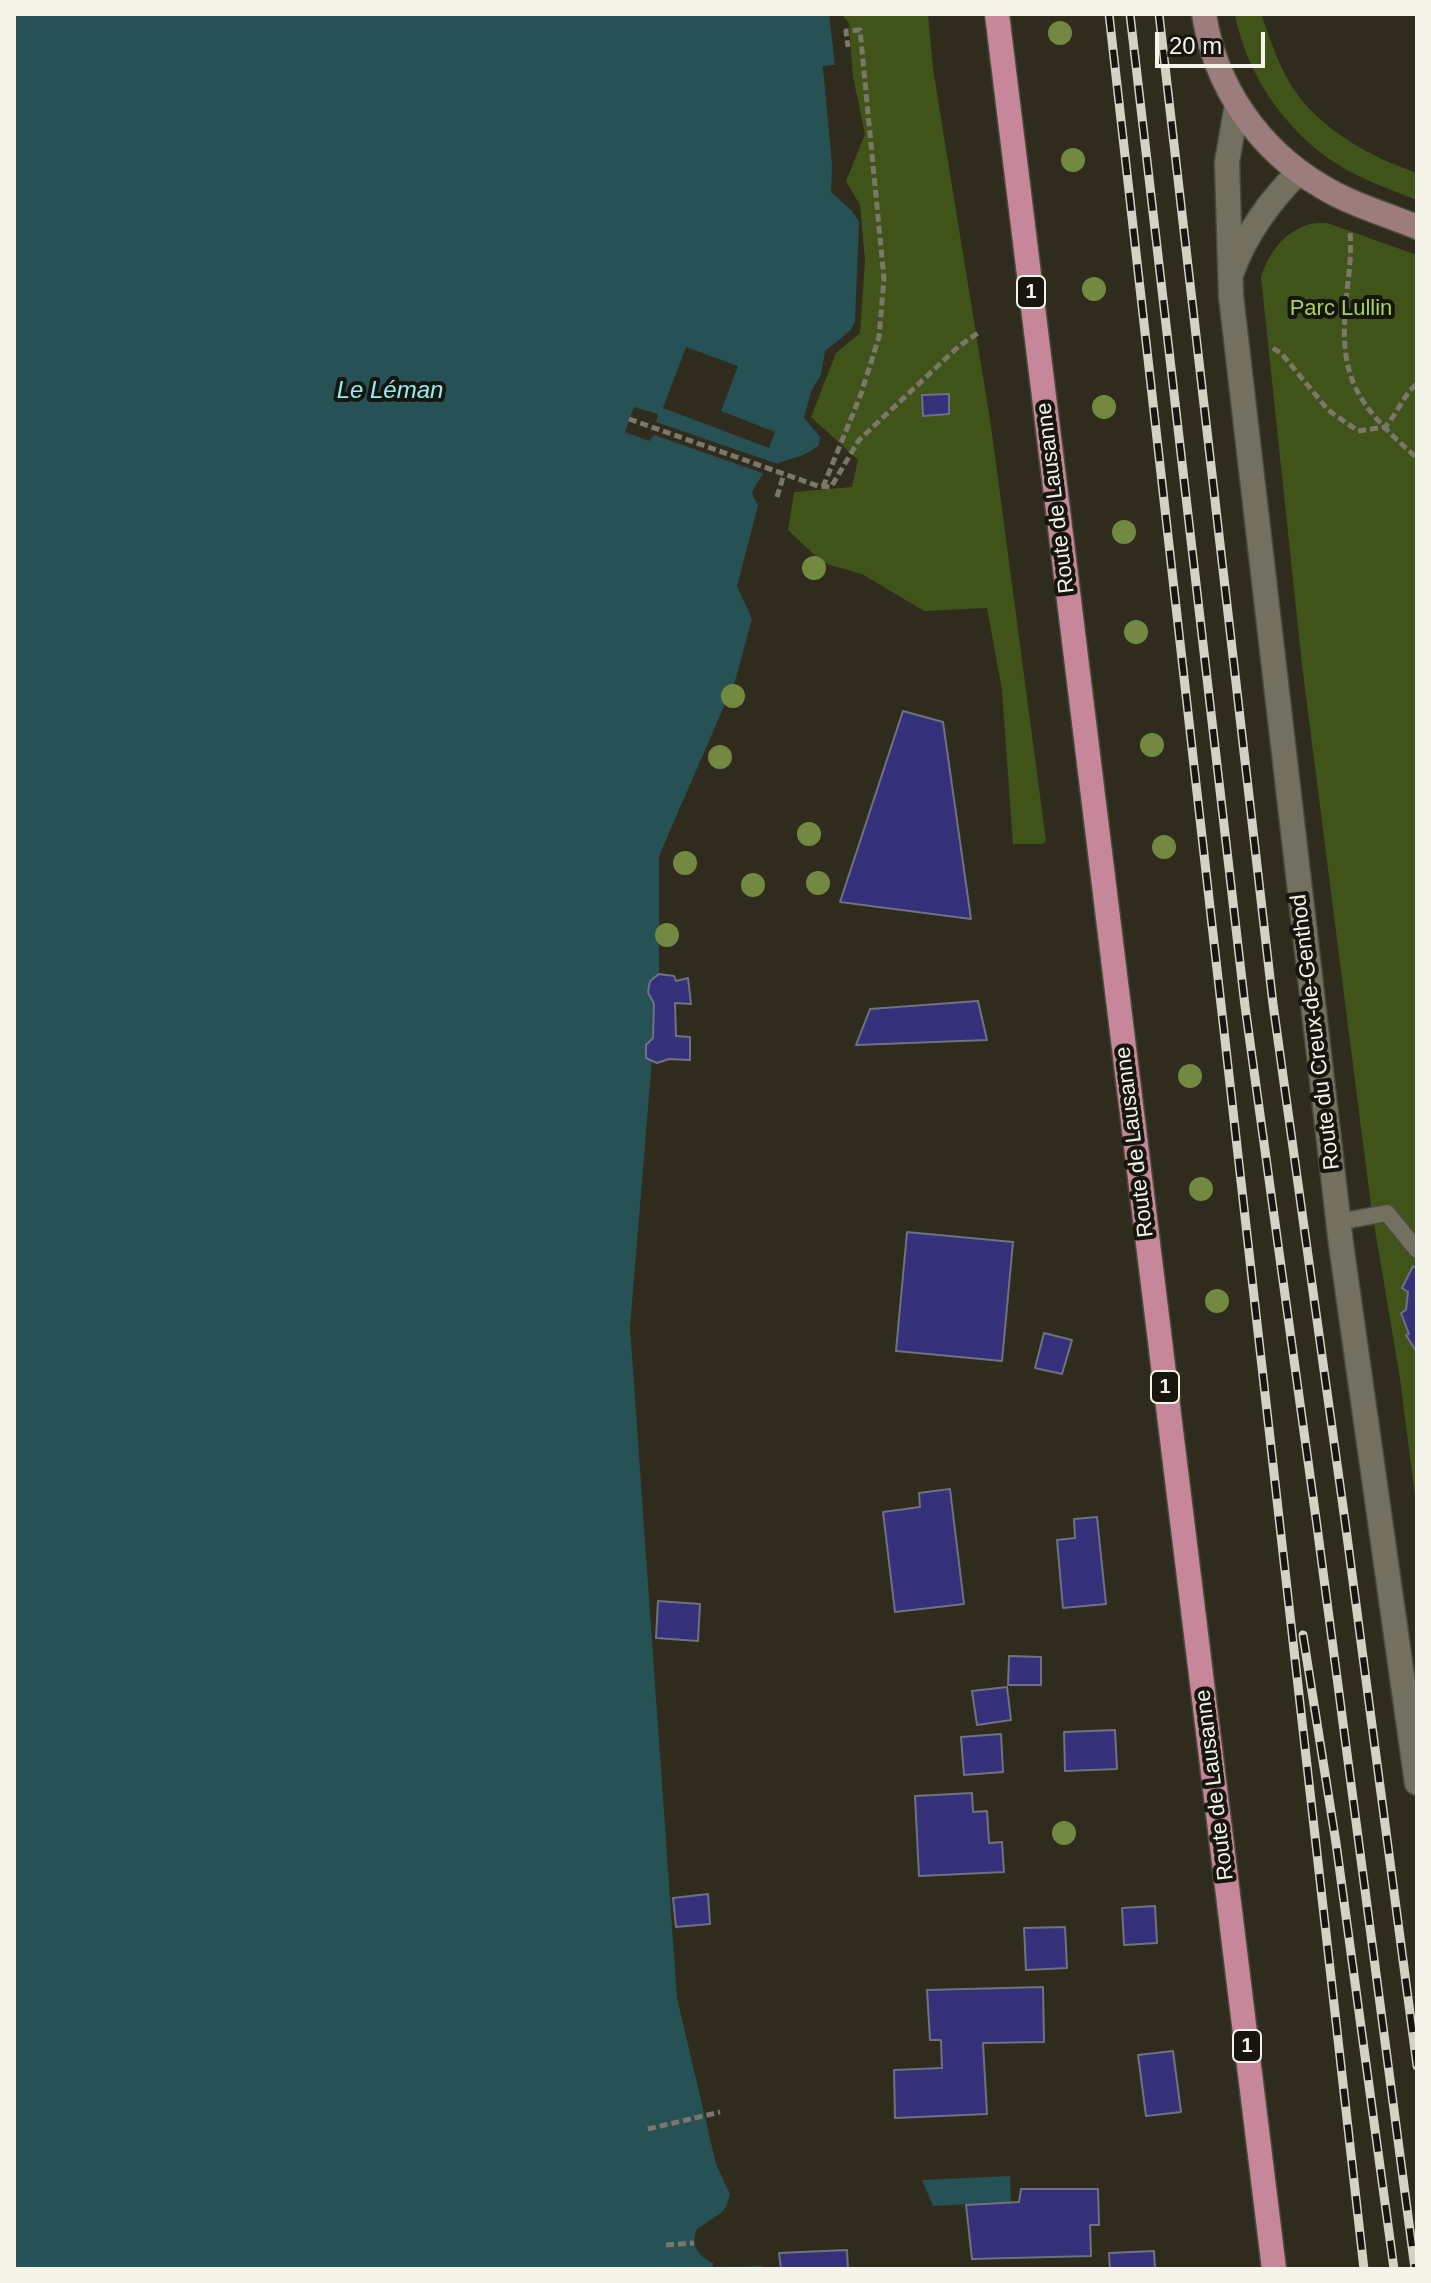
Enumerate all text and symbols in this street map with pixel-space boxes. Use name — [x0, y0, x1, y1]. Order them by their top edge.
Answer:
scale bar — [1159, 16, 1269, 66]
text: 20 m — [1169, 32, 1222, 59]
road number: 1 — [1017, 276, 1045, 308]
park label: Parc Lullin — [1290, 296, 1392, 322]
water label: Le Léman — [337, 377, 443, 405]
street label: Route de Lausanne — [1031, 401, 1081, 595]
street label: Route du Creux-de-Genthod — [1286, 893, 1346, 1171]
street label: Route de Lausanne — [1110, 1045, 1160, 1239]
road number: 1 — [1151, 1371, 1179, 1403]
street label: Route de Lausanne — [1190, 1688, 1240, 1882]
road number: 1 — [1233, 2030, 1261, 2062]

